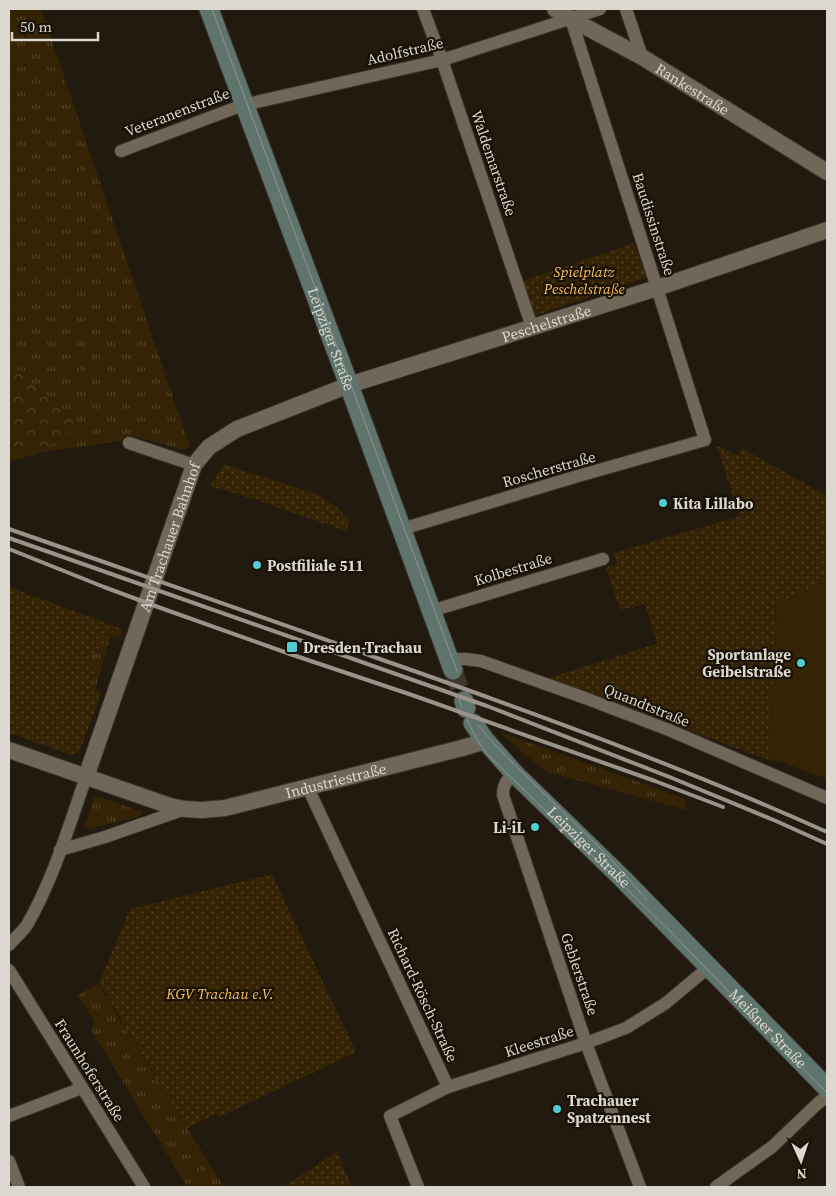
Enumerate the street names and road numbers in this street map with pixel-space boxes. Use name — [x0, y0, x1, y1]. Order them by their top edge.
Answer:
street label: Adolfstraße — [365, 32, 446, 70]
street label: Rankestraße — [652, 57, 734, 120]
street label: Veteranenstraße — [122, 82, 233, 142]
street label: Waldemarstraße — [466, 107, 522, 219]
street label: Baudissinstraße — [627, 170, 681, 278]
street label: Leipziger Straße — [303, 284, 361, 394]
street label: Peschelstraße — [499, 299, 594, 347]
street label: Roscherstraße — [500, 446, 598, 492]
street label: Am Trachauer Bahnhof — [134, 458, 205, 615]
street label: Kolbestraße — [472, 547, 555, 591]
street label: Quandtstraße — [601, 678, 693, 732]
street label: Industriestraße — [283, 757, 389, 803]
street label: Leipziger Straße — [543, 801, 636, 892]
street label: Richard-Rösch-Straße — [383, 925, 463, 1066]
street label: Geblerstraße — [556, 930, 604, 1019]
street label: Meißner Straße — [725, 984, 812, 1073]
street label: Fraunhoferstraße — [50, 1014, 130, 1126]
street label: Kleestraße — [502, 1020, 577, 1062]

